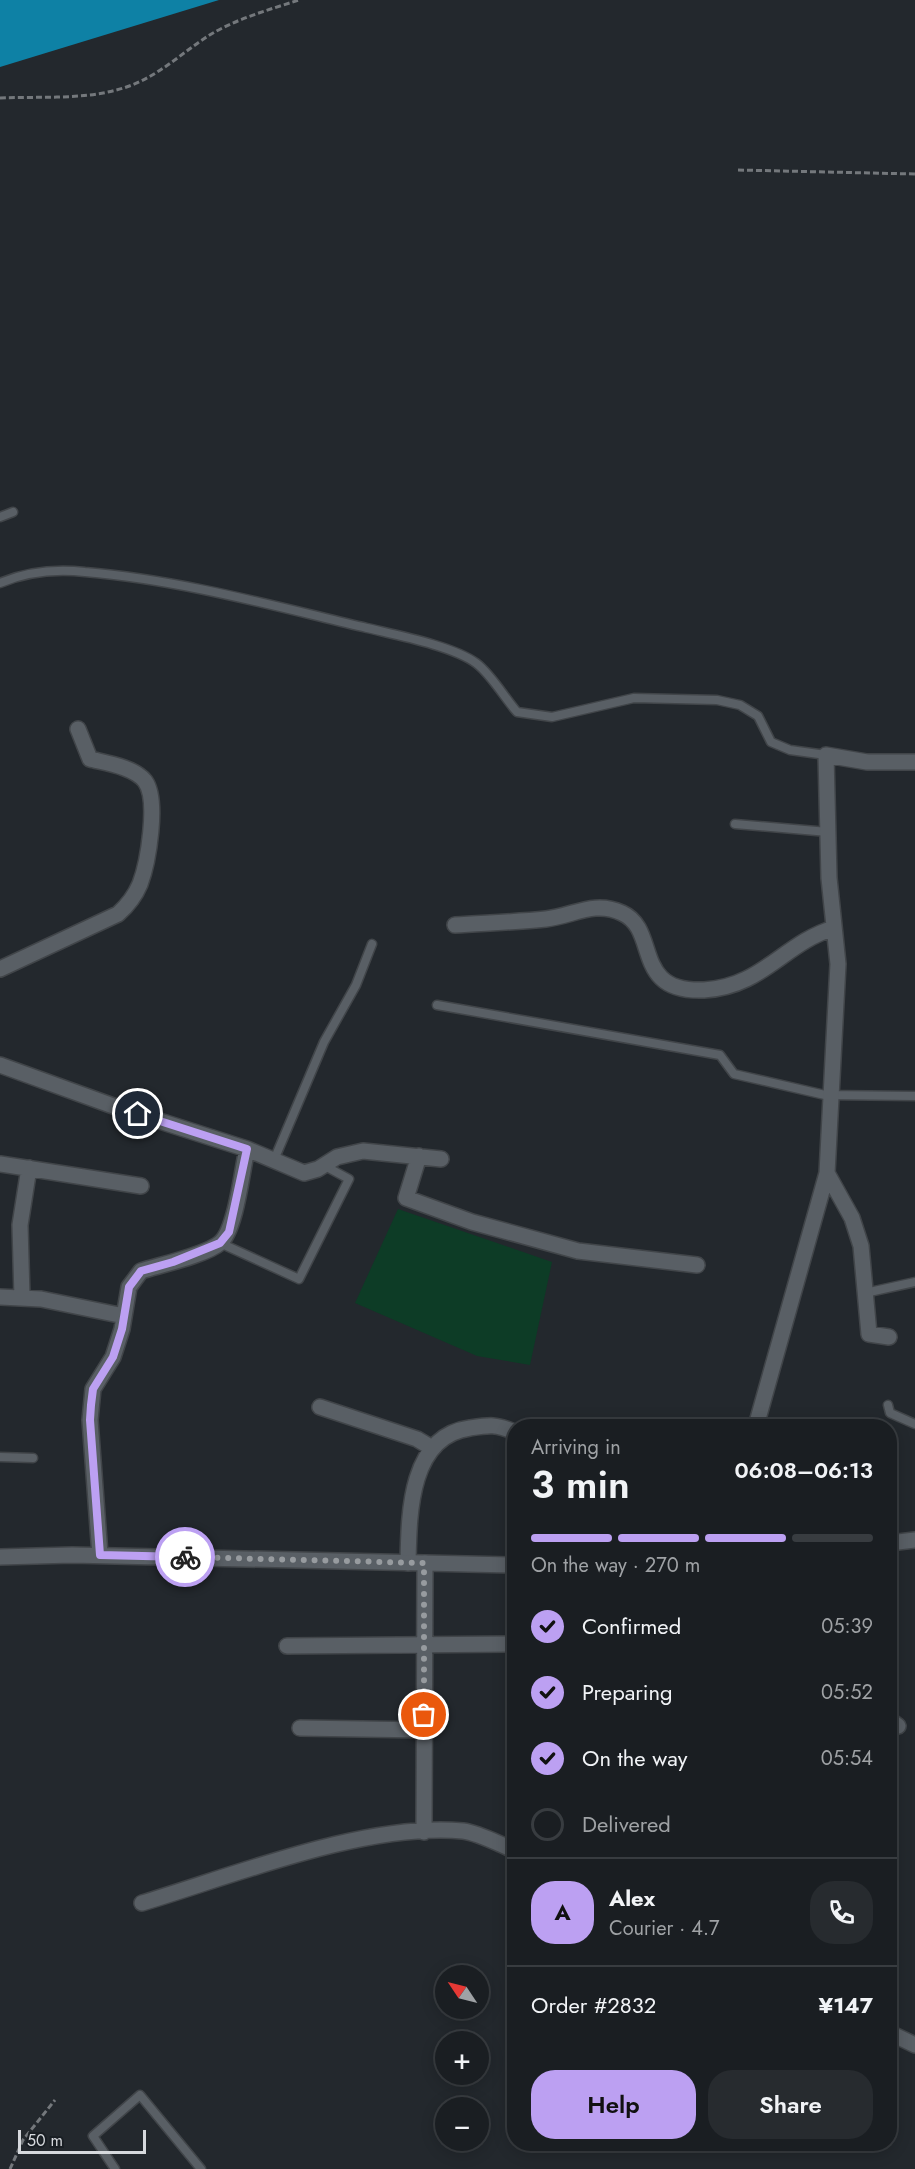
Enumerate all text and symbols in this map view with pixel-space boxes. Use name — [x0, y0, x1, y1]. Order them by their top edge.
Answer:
pin — [112, 1088, 163, 1139]
icon: home — [121, 1097, 154, 1130]
text: Arriving in — [531, 1433, 621, 1462]
text: 06:08–06:13 — [734, 1454, 873, 1486]
text: 3 min — [531, 1456, 630, 1513]
courier — [155, 1527, 215, 1587]
icon: bike — [169, 1541, 202, 1574]
text: On the way · 270 m — [531, 1551, 700, 1580]
icon: check — [531, 1610, 564, 1643]
text: Confirmed — [582, 1610, 681, 1642]
text: 05:39 — [821, 1612, 873, 1641]
icon: check — [531, 1676, 564, 1709]
text: Preparing — [582, 1676, 673, 1708]
text: 05:52 — [821, 1678, 873, 1707]
pin — [398, 1689, 449, 1740]
icon: bag — [407, 1698, 440, 1731]
icon: check — [531, 1742, 564, 1775]
text: On the way — [582, 1742, 687, 1774]
text: 05:54 — [821, 1744, 873, 1773]
text: Delivered — [582, 1808, 671, 1840]
button: phone — [810, 1881, 873, 1944]
text: Alex — [609, 1882, 655, 1914]
text: A — [554, 1896, 571, 1928]
text: Courier · 4.7 — [609, 1914, 720, 1943]
north arrow — [435, 1965, 489, 2019]
map controls — [435, 1965, 489, 2151]
text: Order #2832 — [531, 1989, 656, 2021]
text: ¥147 — [818, 1989, 873, 2021]
button: + — [435, 2031, 489, 2085]
button: Help — [531, 2070, 696, 2139]
button: Share — [708, 2070, 873, 2139]
button: − — [435, 2097, 489, 2151]
scale bar — [18, 2127, 146, 2154]
text: 50 m — [27, 2129, 63, 2152]

